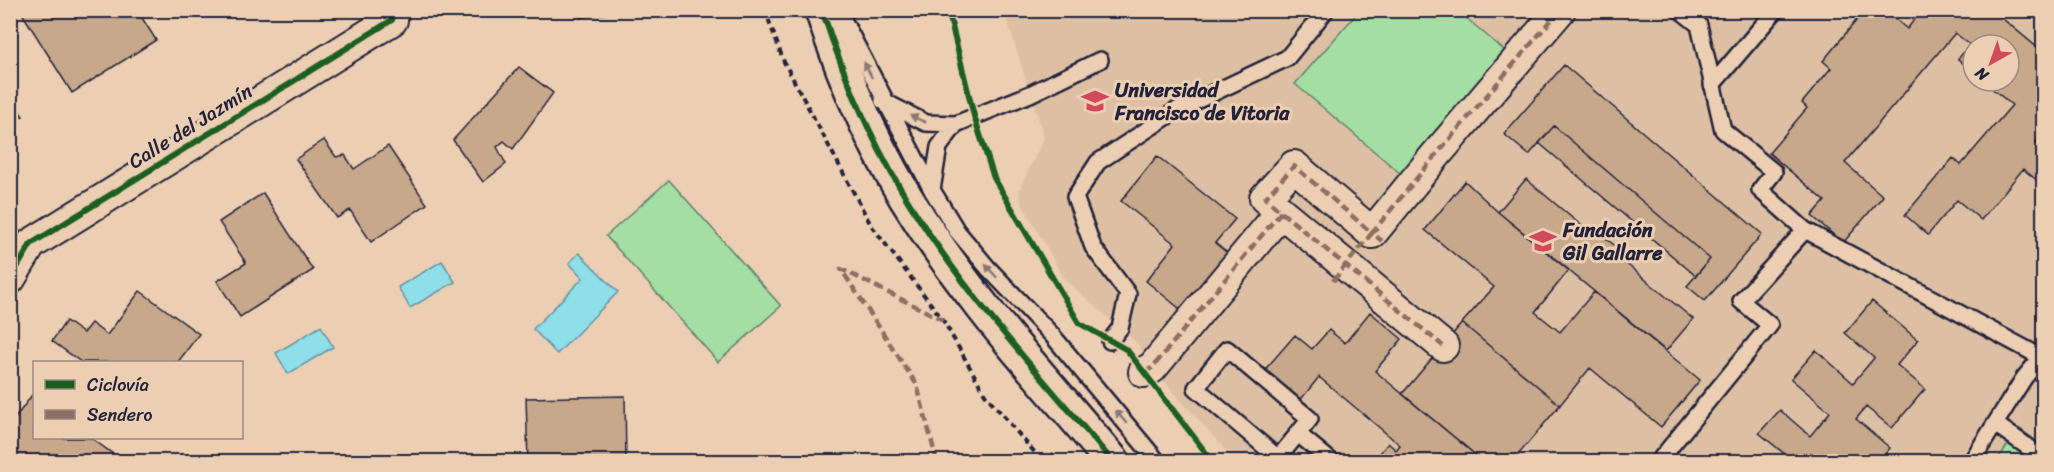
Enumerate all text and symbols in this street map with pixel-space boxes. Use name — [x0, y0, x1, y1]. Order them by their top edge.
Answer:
north arrow — [1961, 33, 2021, 93]
text: N — [1967, 59, 1996, 89]
one-way arrow — [863, 61, 872, 78]
place label: Universidad Francisco de Vitoria — [1114, 73, 1290, 131]
street label: Calle del Jazmín — [121, 74, 260, 179]
school or university icon: Universidad Francisco de Vitoria — [1080, 86, 1110, 116]
one-way arrow — [908, 114, 926, 124]
place label: Fundación Gil Gallarre — [1562, 213, 1663, 271]
school or university icon: Fundación Gil Gallarre — [1528, 226, 1558, 256]
one-way arrow — [985, 264, 998, 279]
legend — [33, 361, 243, 439]
text: Ciclovía — [87, 369, 149, 401]
text: Sendero — [87, 399, 152, 431]
one-way arrow — [1114, 409, 1127, 425]

